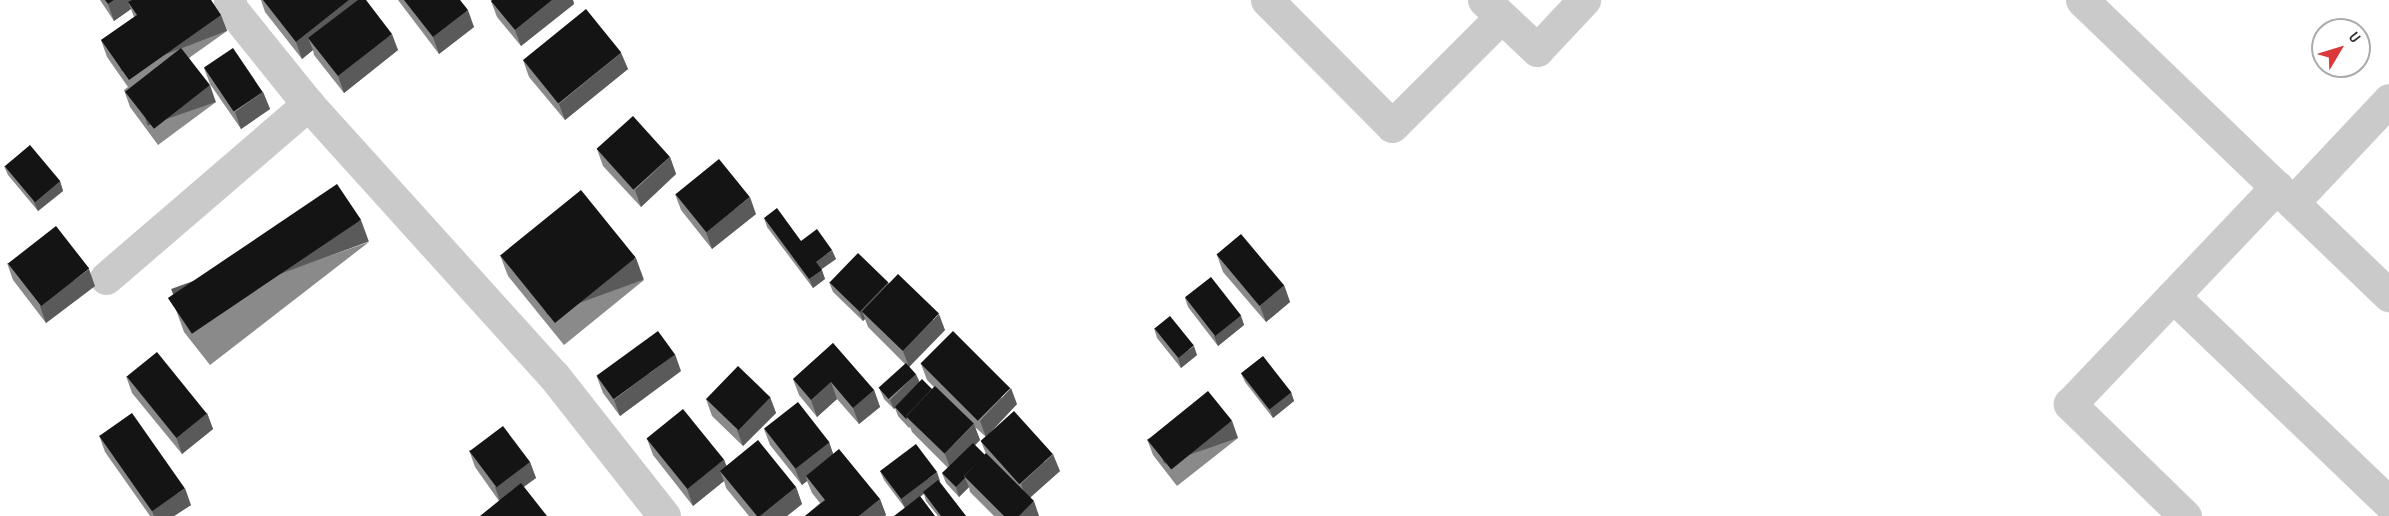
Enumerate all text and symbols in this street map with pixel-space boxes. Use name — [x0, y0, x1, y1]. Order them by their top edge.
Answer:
north arrow — [2311, 18, 2371, 78]
text: U — [2344, 29, 2364, 47]

